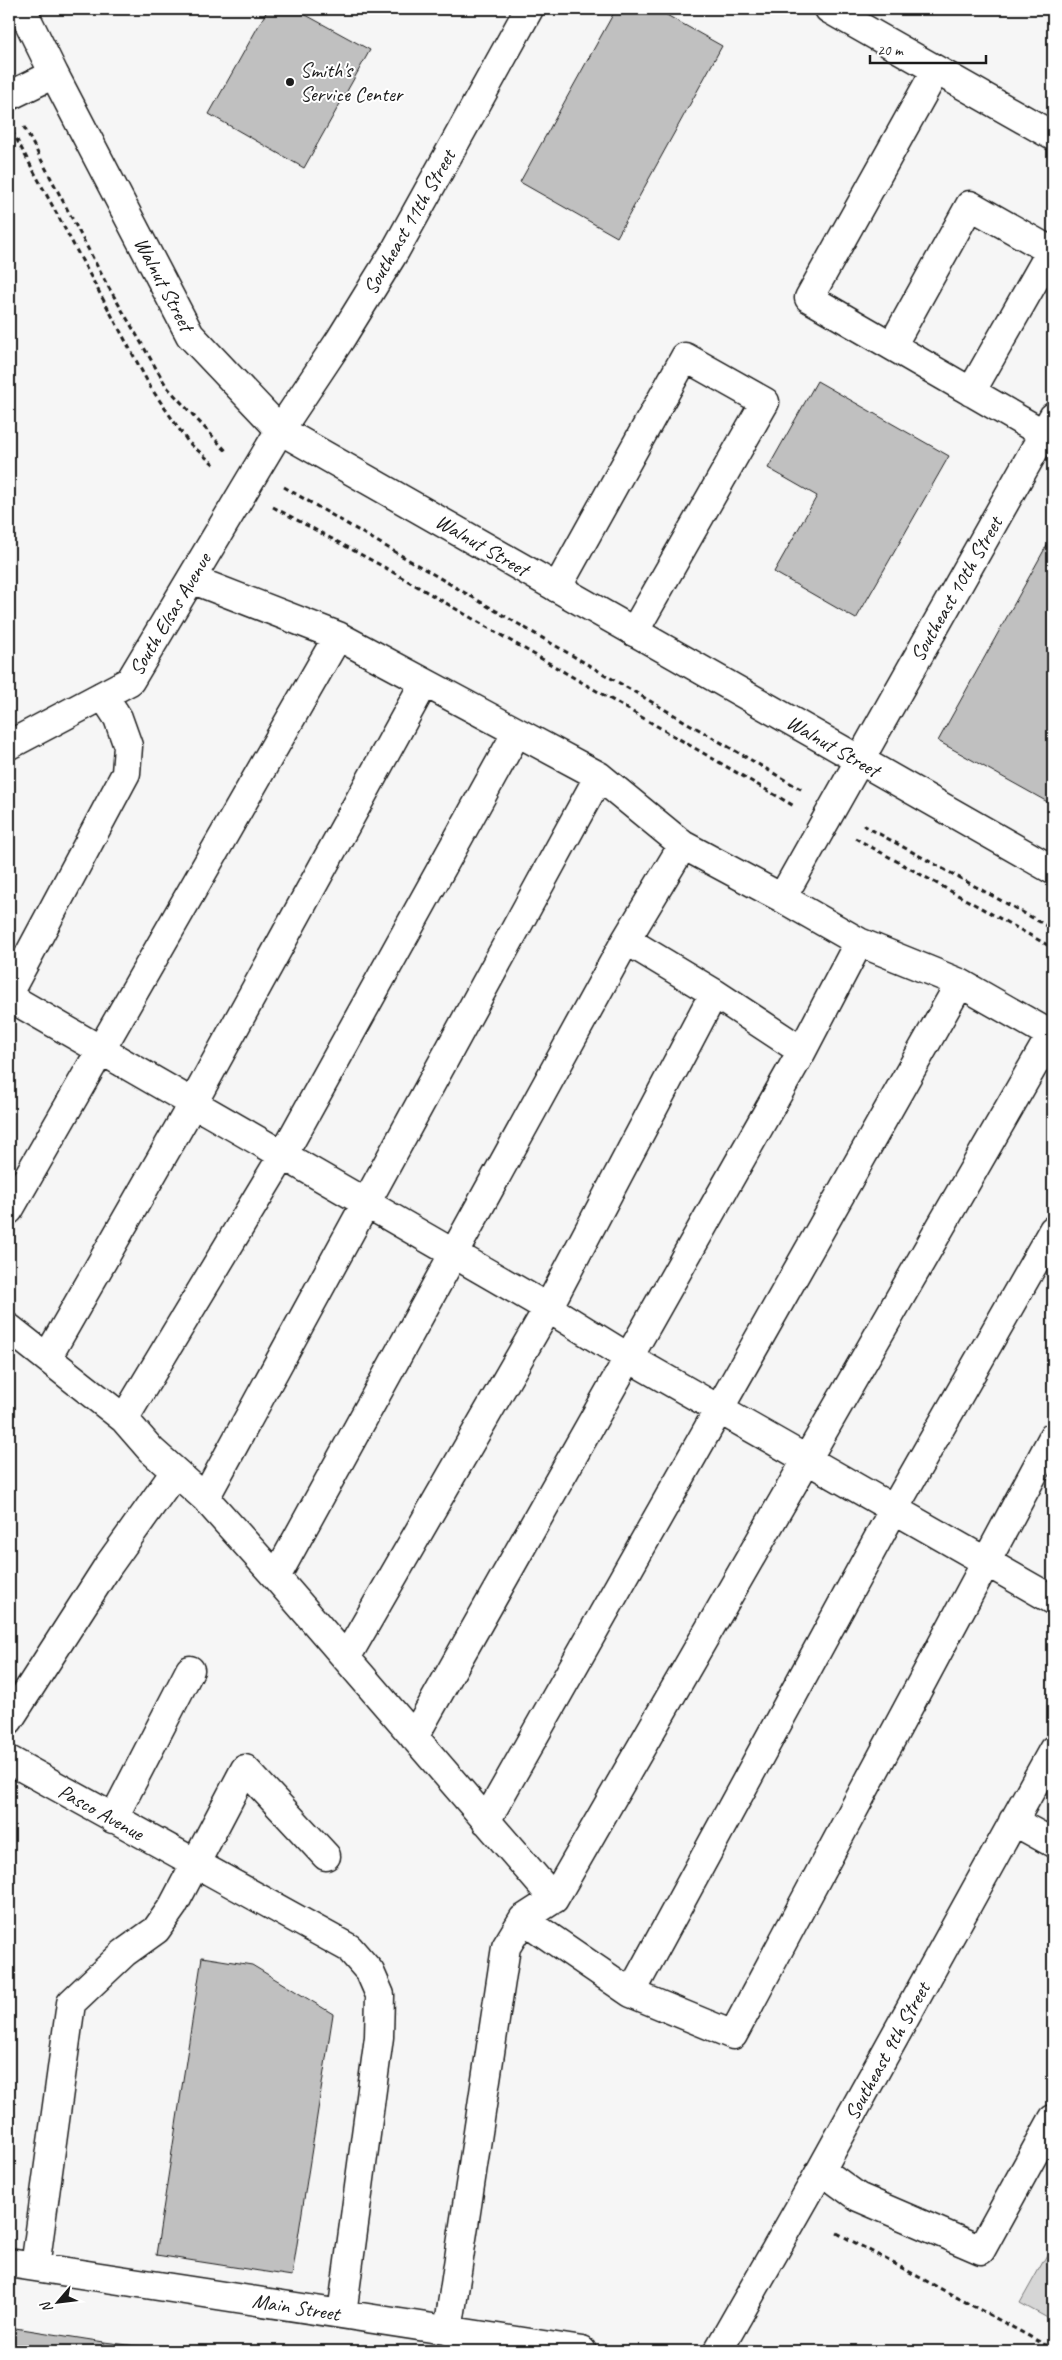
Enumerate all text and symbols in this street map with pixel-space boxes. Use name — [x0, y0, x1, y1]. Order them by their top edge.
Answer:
scale bar — [870, 32, 986, 64]
text: 20 m — [877, 41, 904, 60]
place label: Smith's Service Center — [300, 57, 404, 107]
marker: Smith's Service Center — [284, 76, 296, 88]
street label: Southeast 11th Street — [357, 143, 462, 299]
street label: Walnut Street — [128, 232, 201, 338]
street label: Walnut Street — [431, 508, 536, 583]
street label: Southeast 10th Street — [904, 510, 1009, 666]
street label: South Elsas Avenue — [123, 546, 218, 680]
street label: Walnut Street — [782, 709, 887, 784]
street label: Pasco Avenue — [54, 1778, 149, 1847]
street label: Southeast 9th Street — [838, 1976, 936, 2124]
north arrow — [32, 2278, 82, 2328]
street label: Main Street — [250, 2287, 344, 2327]
text: N — [36, 2298, 57, 2316]

